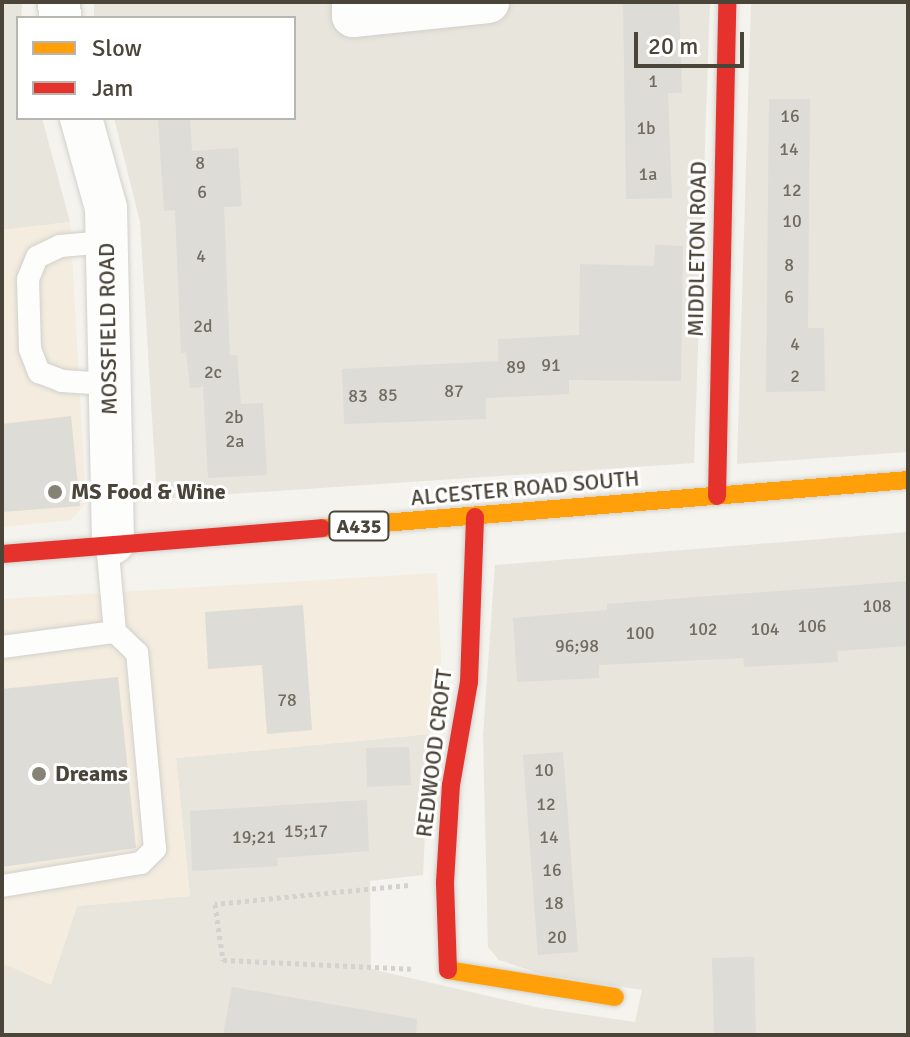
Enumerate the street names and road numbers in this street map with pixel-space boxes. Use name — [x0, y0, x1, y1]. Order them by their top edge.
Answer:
street label: MIDDLETON ROAD — [682, 161, 712, 337]
street label: MOSSFIELD ROAD — [93, 243, 123, 415]
street label: ALCESTER ROAD SOUTH — [409, 465, 641, 511]
road number: A435 — [327, 510, 391, 542]
street label: REDWOOD CROFT — [411, 667, 457, 839]

